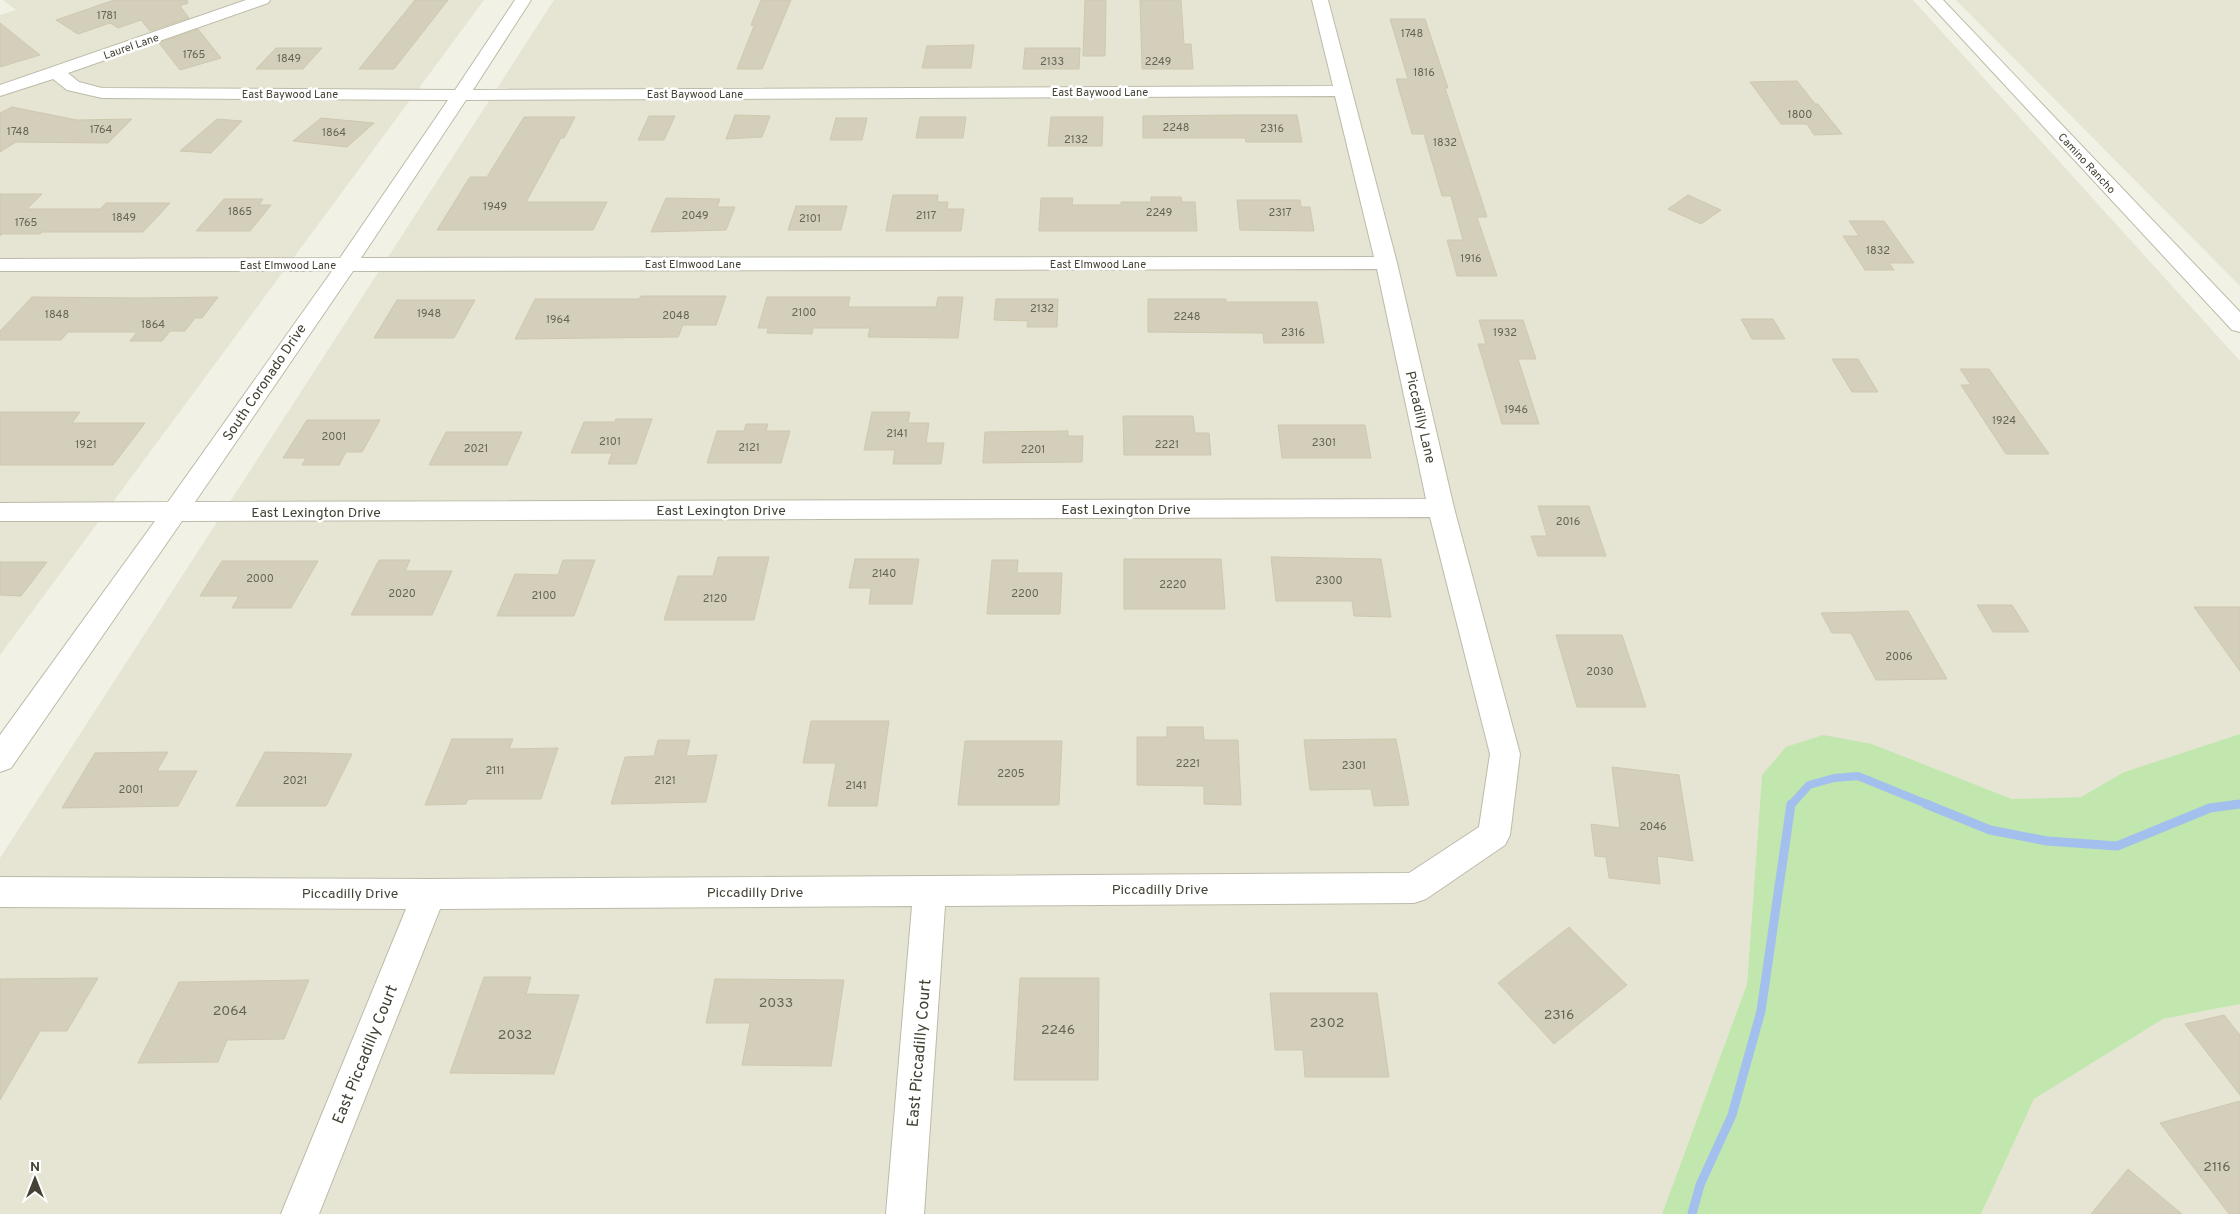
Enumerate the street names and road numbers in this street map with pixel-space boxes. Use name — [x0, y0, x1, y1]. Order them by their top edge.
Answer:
street label: Laurel Lane — [102, 31, 161, 63]
street label: East Baywood Lane — [1052, 86, 1148, 100]
street label: East Baywood Lane — [242, 88, 338, 102]
street label: East Baywood Lane — [647, 88, 743, 102]
street label: Camino Rancho — [2055, 130, 2118, 197]
street label: East Elmwood Lane — [645, 258, 741, 272]
street label: East Elmwood Lane — [1050, 258, 1146, 272]
street label: East Elmwood Lane — [240, 259, 336, 273]
street label: South Coronado Drive — [220, 321, 311, 445]
street label: Piccadilly Lane — [1401, 369, 1438, 465]
street label: East Lexington Drive — [1061, 502, 1191, 519]
street label: East Lexington Drive — [656, 503, 786, 520]
street label: East Lexington Drive — [251, 505, 381, 522]
street label: Piccadilly Drive — [1112, 882, 1208, 899]
street label: Piccadilly Drive — [707, 885, 803, 902]
street label: Piccadilly Drive — [302, 886, 398, 903]
street label: East Piccadilly Court — [904, 978, 936, 1128]
street label: East Piccadilly Court — [329, 982, 403, 1127]

